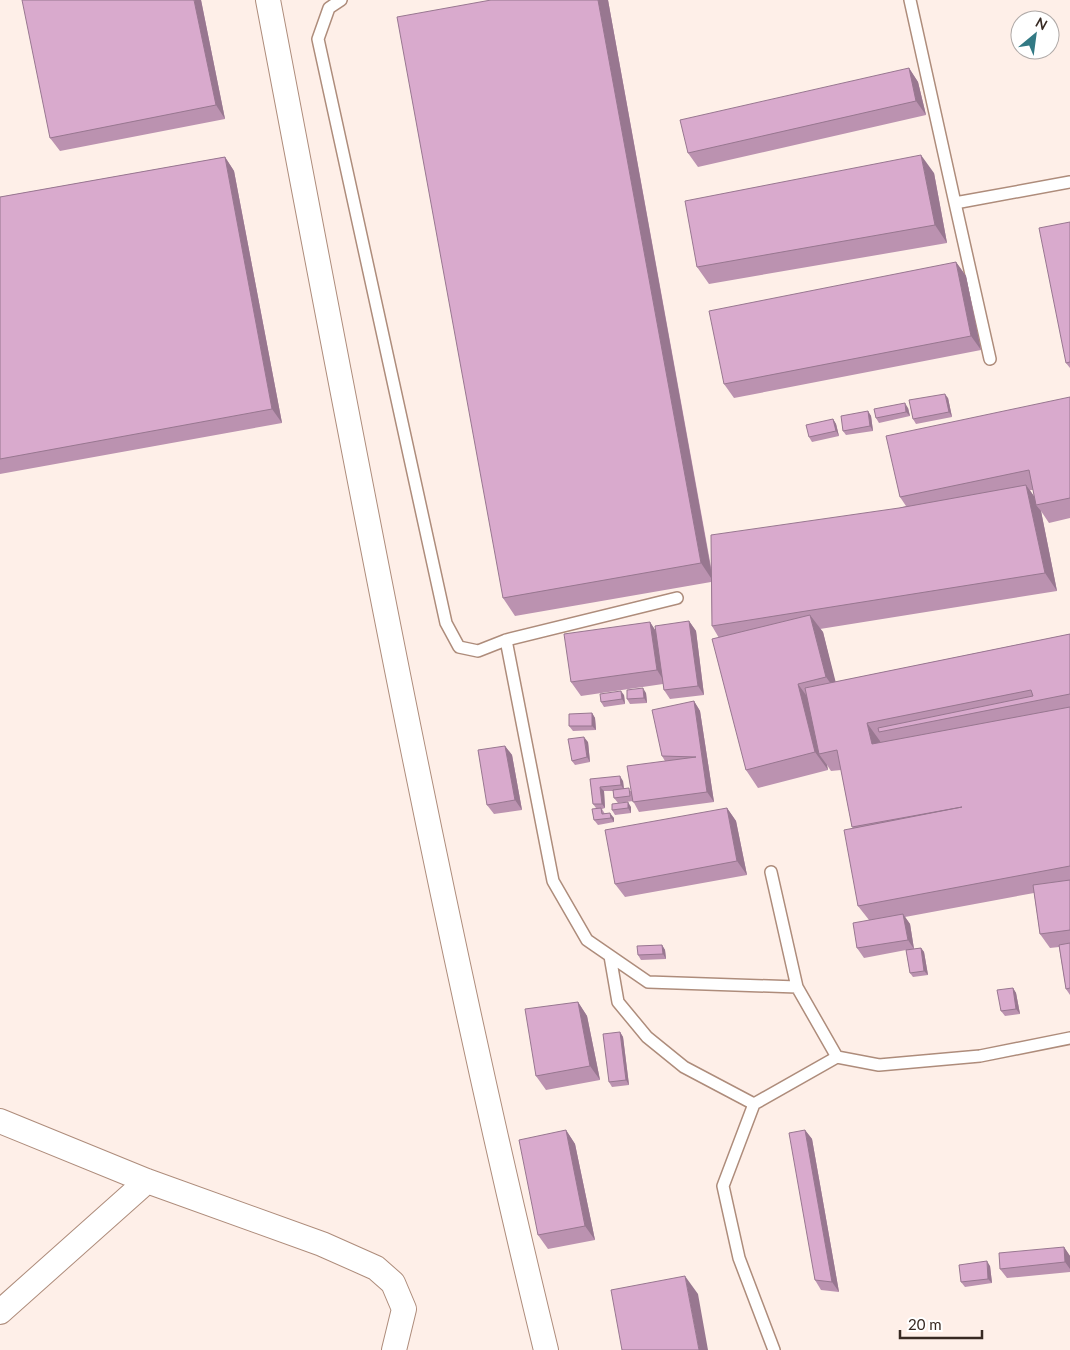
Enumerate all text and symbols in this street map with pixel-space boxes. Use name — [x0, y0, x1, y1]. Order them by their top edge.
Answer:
north arrow — [1010, 10, 1060, 60]
text: N — [1033, 13, 1050, 33]
scale bar — [900, 1308, 982, 1340]
text: 20 m — [908, 1315, 942, 1333]

